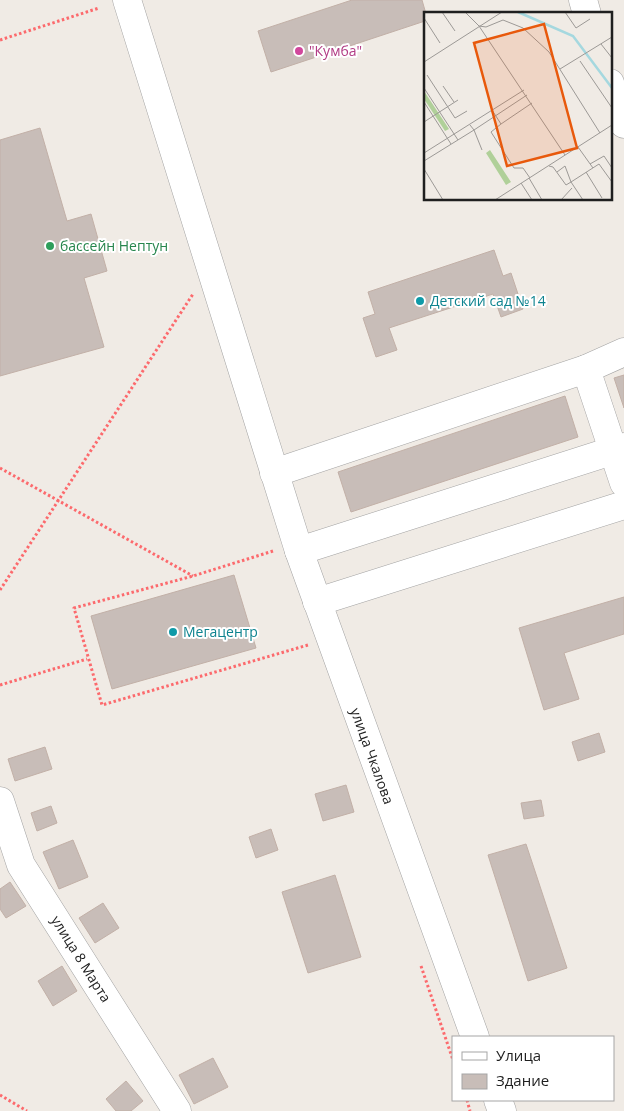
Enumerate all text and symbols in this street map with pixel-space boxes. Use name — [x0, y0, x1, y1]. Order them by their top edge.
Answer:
inset map — [424, 12, 612, 200]
place label: "Кумба" — [309, 41, 362, 60]
marker: "Кумба" — [293, 45, 305, 57]
place label: бассейн Нептун — [60, 236, 168, 255]
marker: бассейн Нептун — [44, 240, 56, 252]
place label: Детский сад №14 — [430, 291, 546, 310]
marker: Детский сад №14 — [414, 295, 426, 307]
place label: Мегацентр — [183, 622, 258, 641]
marker: Мегацентр — [167, 626, 179, 638]
street label: улица Чкалова — [346, 705, 399, 807]
street label: улица 8 Марта — [47, 912, 116, 1006]
legend — [452, 1036, 614, 1101]
text: Улица — [496, 1045, 541, 1065]
text: Здание — [496, 1070, 549, 1090]

